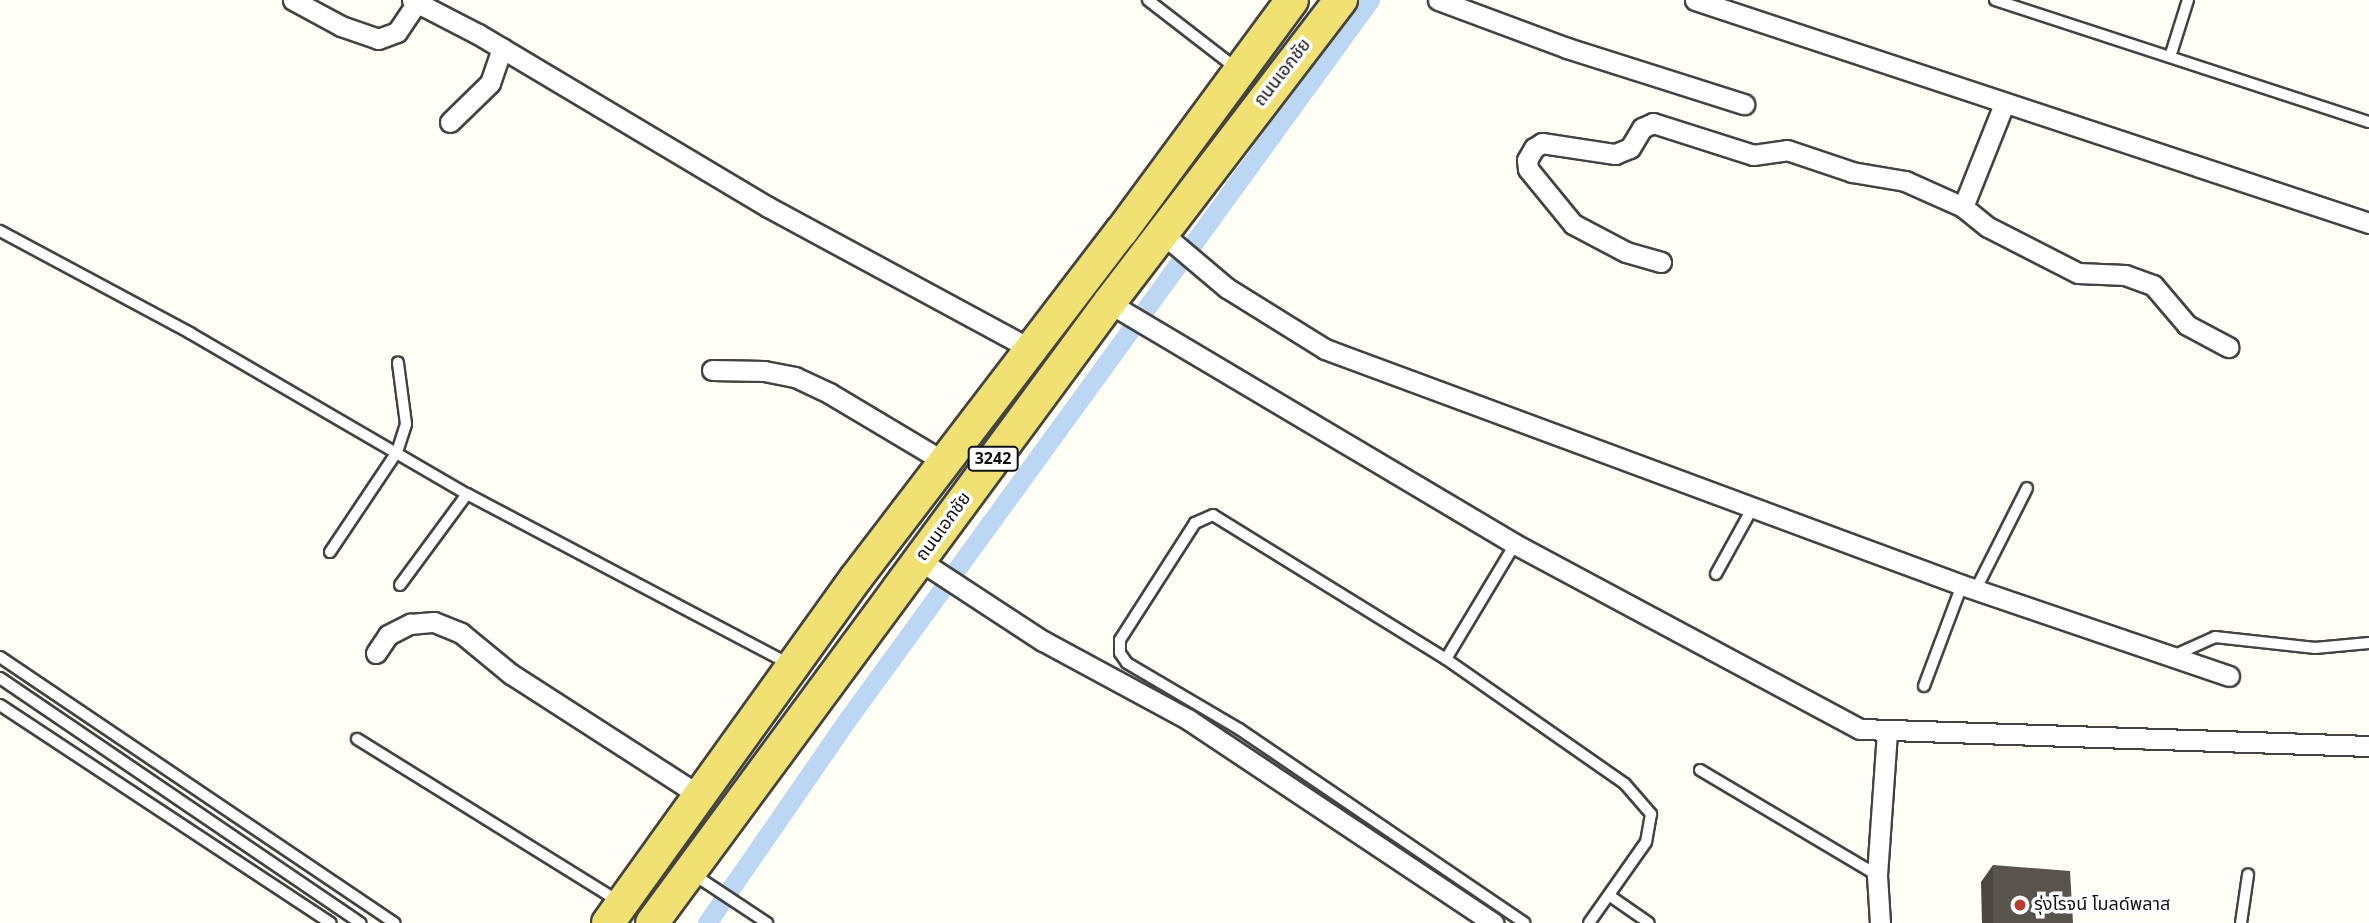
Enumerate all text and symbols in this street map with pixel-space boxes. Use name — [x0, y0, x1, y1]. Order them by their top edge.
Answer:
street label: ถนนเอกชัย — [1250, 35, 1316, 111]
road number: 3242 — [967, 446, 1019, 472]
street label: ถนนเอกชัย — [912, 488, 976, 566]
place label: รุ่งโรจน์ โมลด์พลาส — [2034, 894, 2170, 916]
marker: รุ่งโรจน์ โมลด์พลาส — [2012, 897, 2028, 913]

